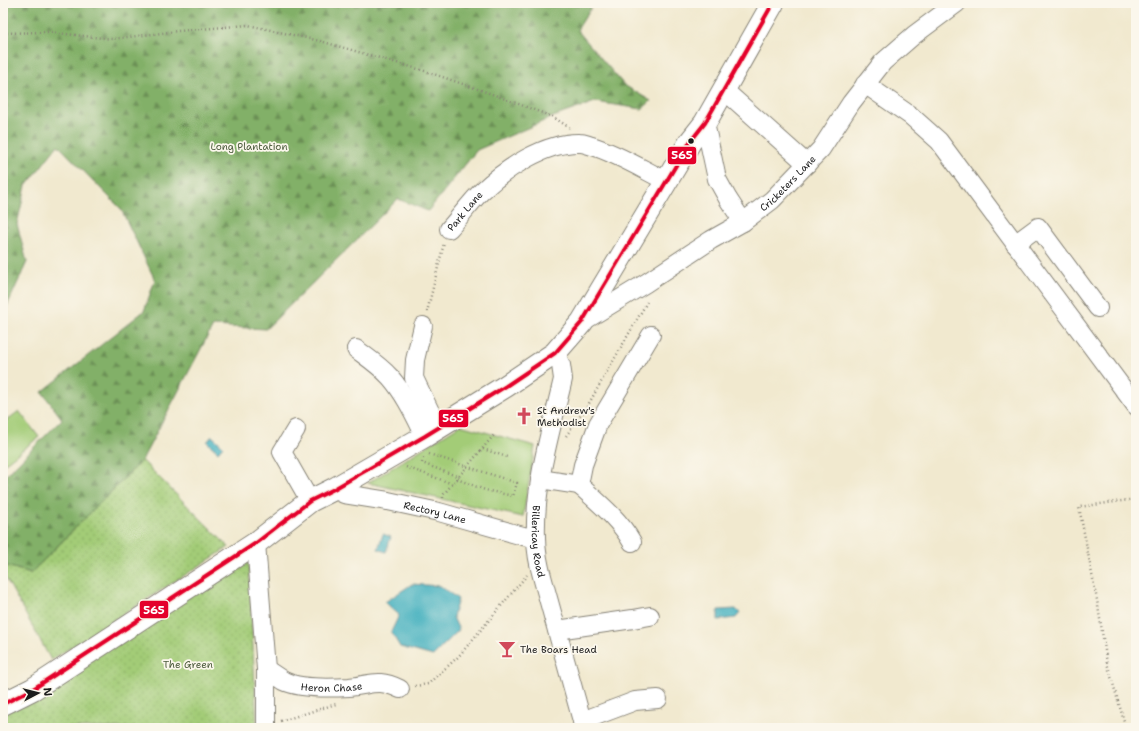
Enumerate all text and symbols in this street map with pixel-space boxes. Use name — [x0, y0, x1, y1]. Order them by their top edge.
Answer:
unlabelled marker — [686, 136, 696, 146]
park label: Long Plantation — [210, 140, 288, 153]
line badge: 565 — [667, 146, 697, 165]
text: 565 — [671, 148, 693, 163]
street label: Cricketers Lane — [757, 152, 819, 214]
street label: Park Lane — [444, 188, 486, 234]
place label: St Andrew's Methodist — [537, 404, 595, 429]
church icon: St Andrew's Methodist — [514, 406, 534, 426]
line badge: 565 — [438, 409, 469, 428]
text: 565 — [442, 411, 464, 426]
street label: Rectory Lane — [402, 499, 468, 527]
street label: Billericay Road — [529, 505, 548, 580]
line badge: 565 — [139, 600, 169, 619]
text: 565 — [143, 603, 165, 618]
bar icon: The Boars Head — [497, 639, 517, 659]
place label: The Boars Head — [520, 643, 597, 656]
park label: The Green — [163, 658, 213, 671]
north arrow — [18, 673, 58, 713]
street label: Heron Chase — [300, 679, 364, 695]
text: N — [39, 687, 55, 697]

